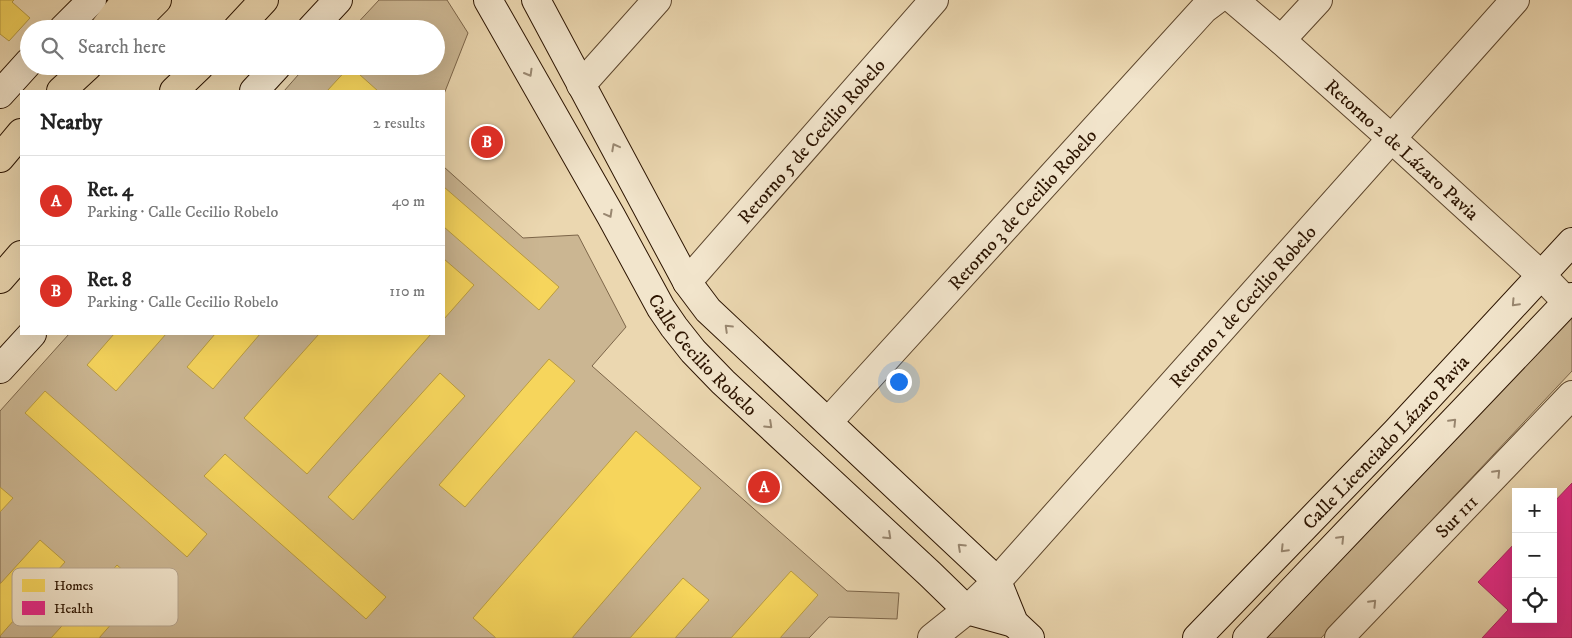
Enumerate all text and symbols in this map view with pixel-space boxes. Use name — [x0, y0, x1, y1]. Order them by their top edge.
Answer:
search box — [20, 20, 445, 75]
icon: search — [38, 34, 66, 62]
text: Search here — [78, 36, 166, 59]
street label: Retorno 5 de Cecilio Robelo — [734, 54, 890, 229]
one-way arrow — [522, 68, 532, 77]
street label: Retorno 2 de Lázaro Pavia — [1320, 75, 1483, 226]
text: Nearby — [40, 110, 102, 136]
text: 2 results — [373, 113, 425, 133]
pin: B — [471, 123, 503, 161]
street label: Retorno 3 de Cecilio Robelo — [944, 125, 1102, 295]
one-way arrow — [611, 144, 621, 153]
text: Ret. 4 — [87, 179, 133, 202]
text: A — [51, 191, 61, 211]
text: 40 m — [392, 191, 425, 211]
text: Parking · Calle Cecilio Robelo — [87, 202, 278, 222]
one-way arrow — [603, 209, 613, 218]
street label: Retorno 1 de Cecilio Robelo — [1165, 221, 1322, 393]
text: Ret. 8 — [87, 269, 132, 292]
text: B — [51, 281, 61, 301]
text: 110 m — [389, 281, 425, 301]
street label: Calle Cecilio Robelo — [642, 290, 762, 421]
text: Parking · Calle Cecilio Robelo — [87, 292, 278, 312]
one-way arrow — [1512, 297, 1521, 306]
one-way arrow — [725, 325, 734, 334]
street label: Calle Licenciado Lázaro Pavia — [1298, 351, 1474, 535]
your location — [886, 369, 912, 395]
one-way arrow — [1447, 418, 1456, 427]
one-way arrow — [764, 419, 773, 428]
pin: A — [748, 468, 780, 506]
one-way arrow — [1491, 469, 1500, 478]
map controls — [1512, 488, 1557, 623]
button: + — [1512, 488, 1557, 533]
street label: Sur 111 — [1431, 491, 1483, 544]
one-way arrow — [883, 530, 892, 539]
button: − — [1512, 533, 1557, 578]
one-way arrow — [1335, 536, 1344, 545]
one-way arrow — [1281, 543, 1290, 552]
one-way arrow — [958, 544, 967, 553]
legend — [12, 568, 178, 626]
text: Homes — [54, 577, 94, 595]
button: locate — [1512, 578, 1557, 623]
one-way arrow — [1367, 599, 1376, 608]
text: Health — [54, 600, 94, 618]

